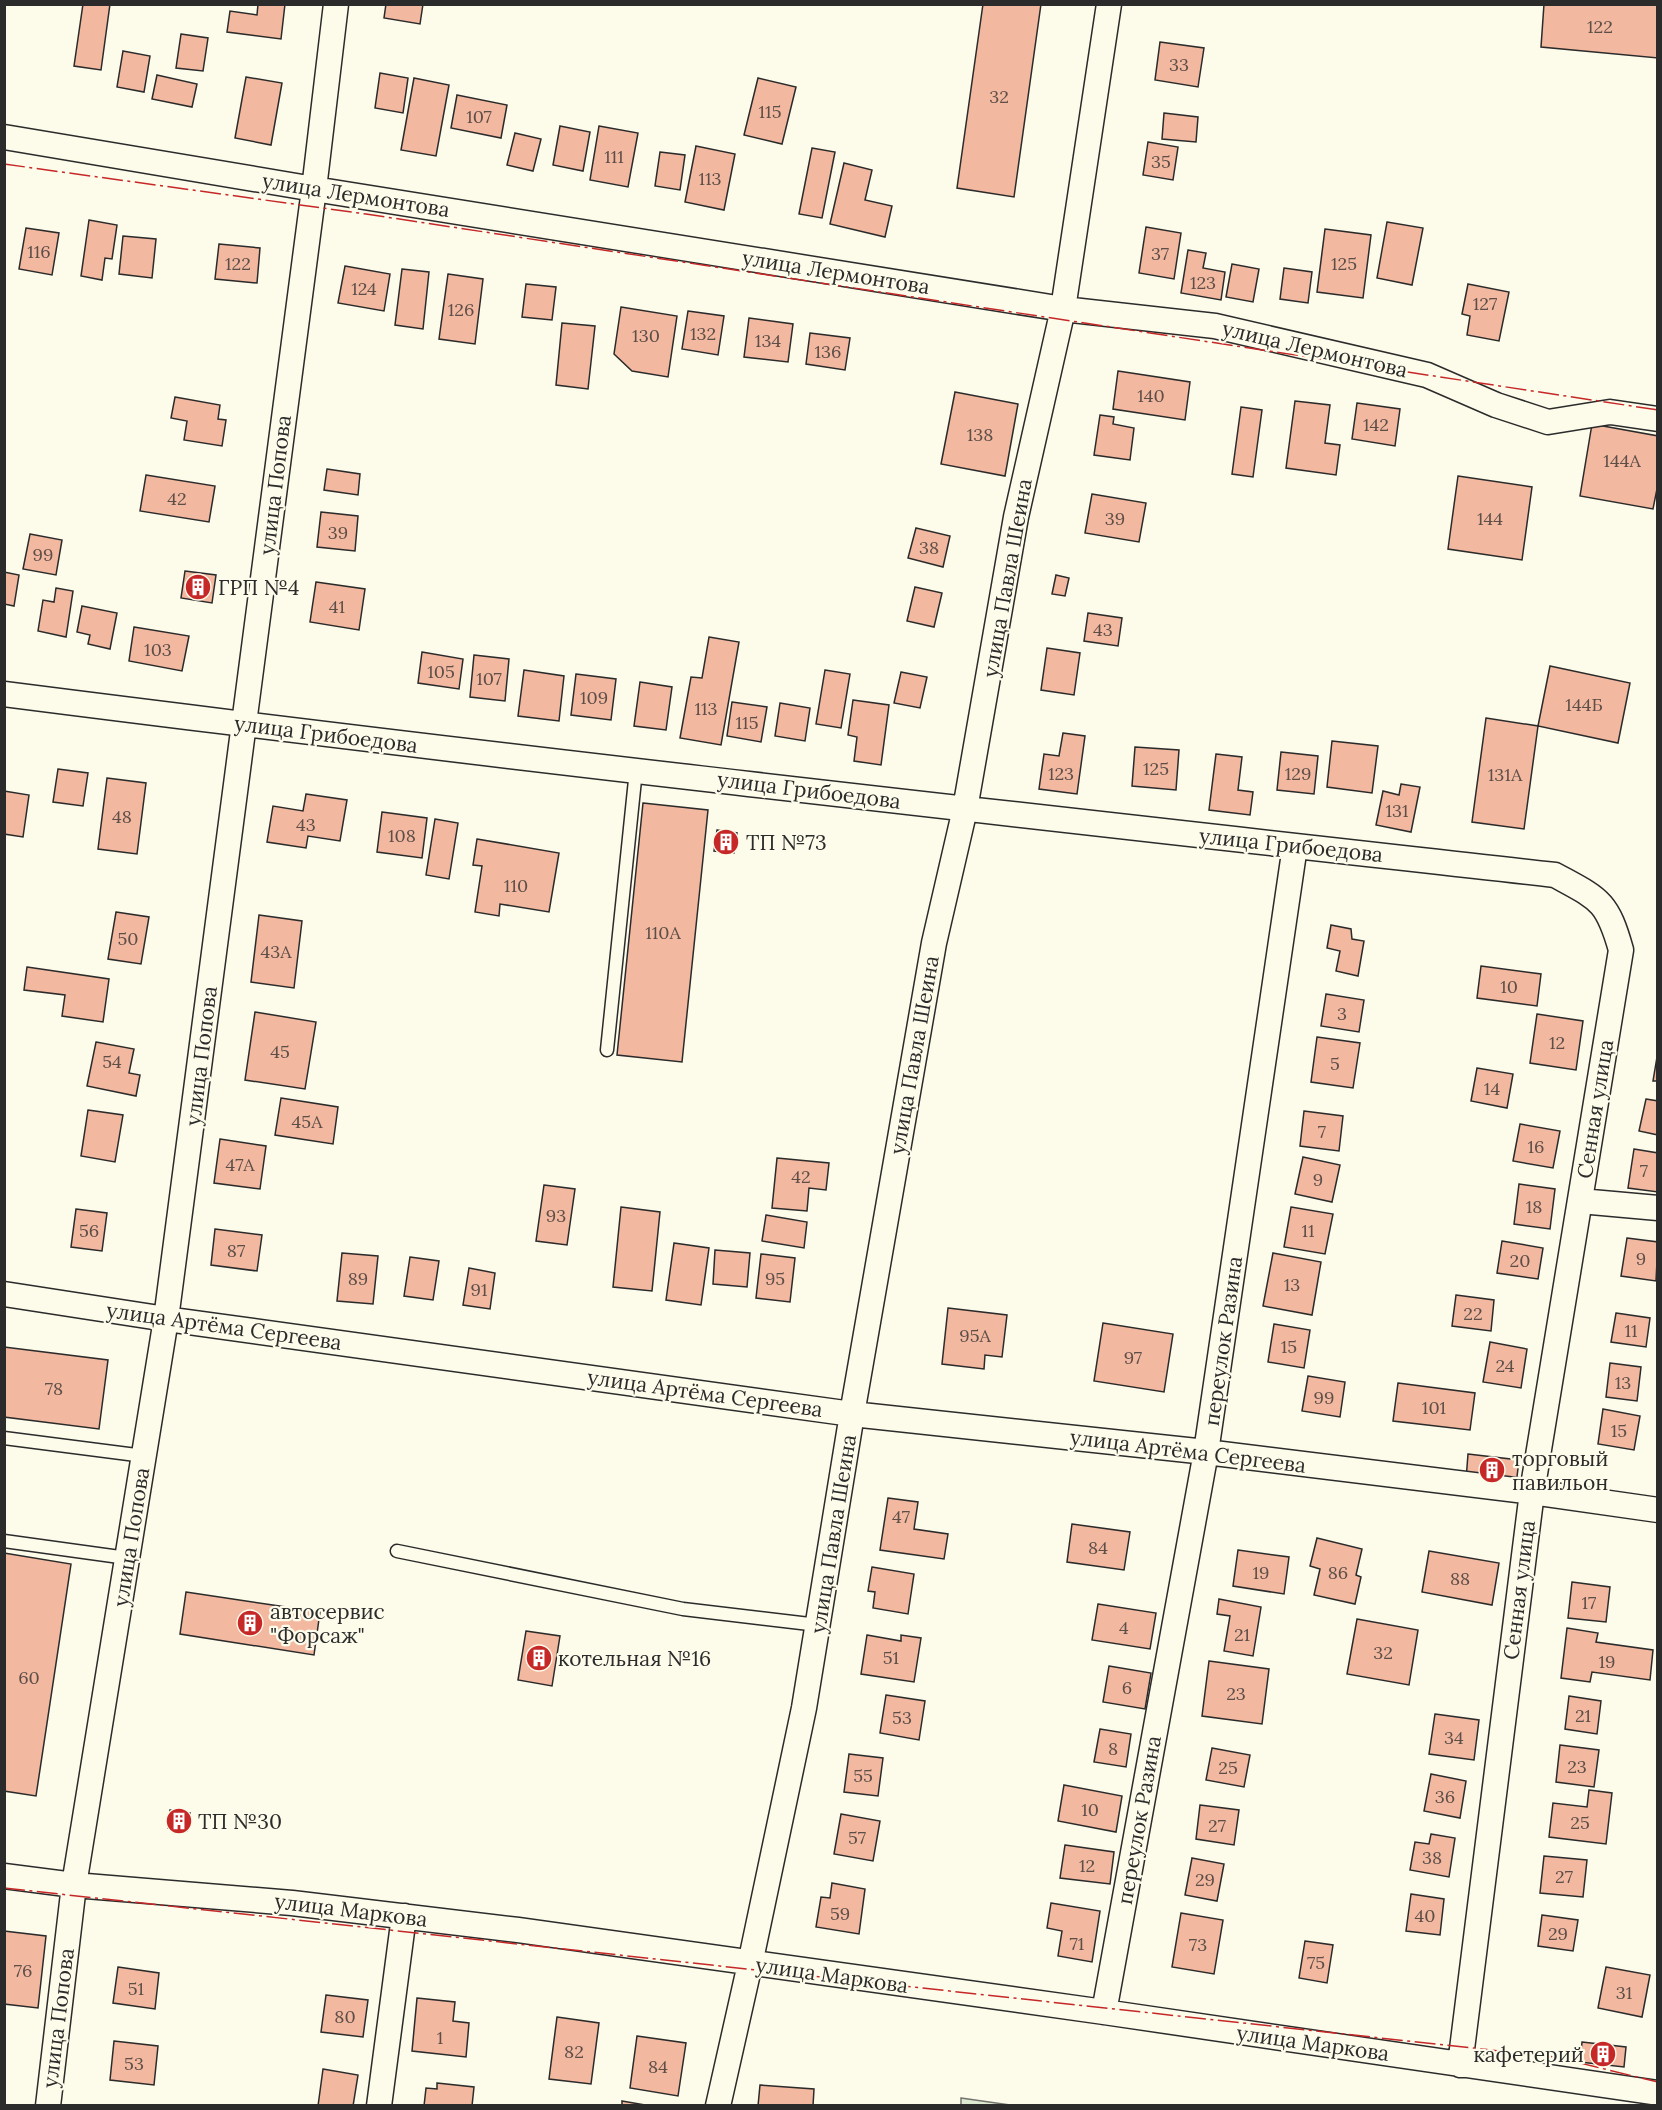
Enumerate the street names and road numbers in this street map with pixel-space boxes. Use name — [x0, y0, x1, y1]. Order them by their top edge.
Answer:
street label: улица Лермонтова — [260, 167, 452, 223]
street label: улица Лермонтова — [740, 244, 932, 300]
street label: улица Лермонтова — [1220, 315, 1410, 383]
street label: улица Попова — [253, 413, 297, 556]
street label: улица Павла Шеина — [976, 476, 1038, 680]
street label: улица Грибоедова — [233, 709, 419, 759]
street label: улица Грибоедова — [716, 765, 902, 815]
street label: улица Грибоедова — [1198, 822, 1384, 868]
street label: улица Павла Шеина — [883, 953, 945, 1157]
street label: улица Попова — [179, 984, 223, 1127]
street label: Сенная улица — [1571, 1037, 1619, 1180]
street label: переулок Разина — [1198, 1254, 1248, 1428]
street label: улица Артёма Сергеева — [105, 1296, 344, 1356]
street label: улица Артёма Сергеева — [586, 1363, 825, 1423]
street label: улица Артёма Сергеева — [1069, 1423, 1308, 1479]
street label: улица Павла Шеина — [804, 1432, 862, 1636]
street label: улица Попова — [107, 1465, 155, 1609]
street label: Сенная улица — [1497, 1519, 1541, 1661]
street label: переулок Разина — [1111, 1733, 1167, 1907]
street label: улица Маркова — [273, 1887, 429, 1933]
street label: улица Попова — [36, 1946, 80, 2089]
street label: улица Маркова — [754, 1951, 910, 1999]
street label: улица Маркова — [1235, 2019, 1391, 2067]

